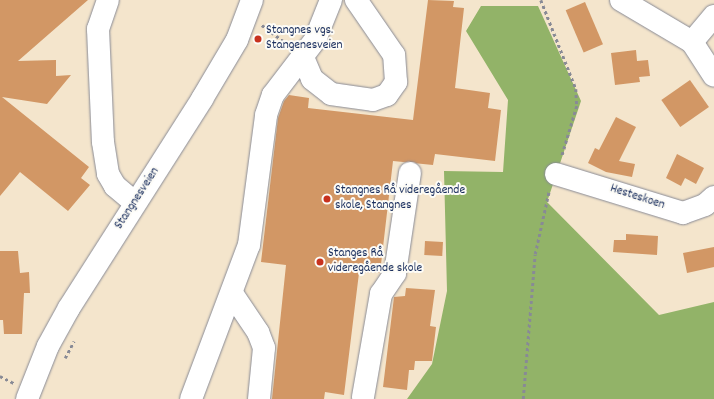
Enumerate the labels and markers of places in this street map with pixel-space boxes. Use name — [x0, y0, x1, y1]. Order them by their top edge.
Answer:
place label: Stangnes vgs. Stangenesveien — [266, 24, 342, 55]
marker: Stangnes vgs. Stangenesveien — [253, 34, 263, 44]
place label: Stangnes Rå videregående skole, Stangnes — [335, 184, 465, 215]
marker: Stangnes Rå videregående skole, Stangnes — [322, 194, 332, 204]
place label: Stanges Rå videregående skole — [328, 247, 422, 278]
marker: Stanges Rå videregående skole — [315, 257, 325, 267]

